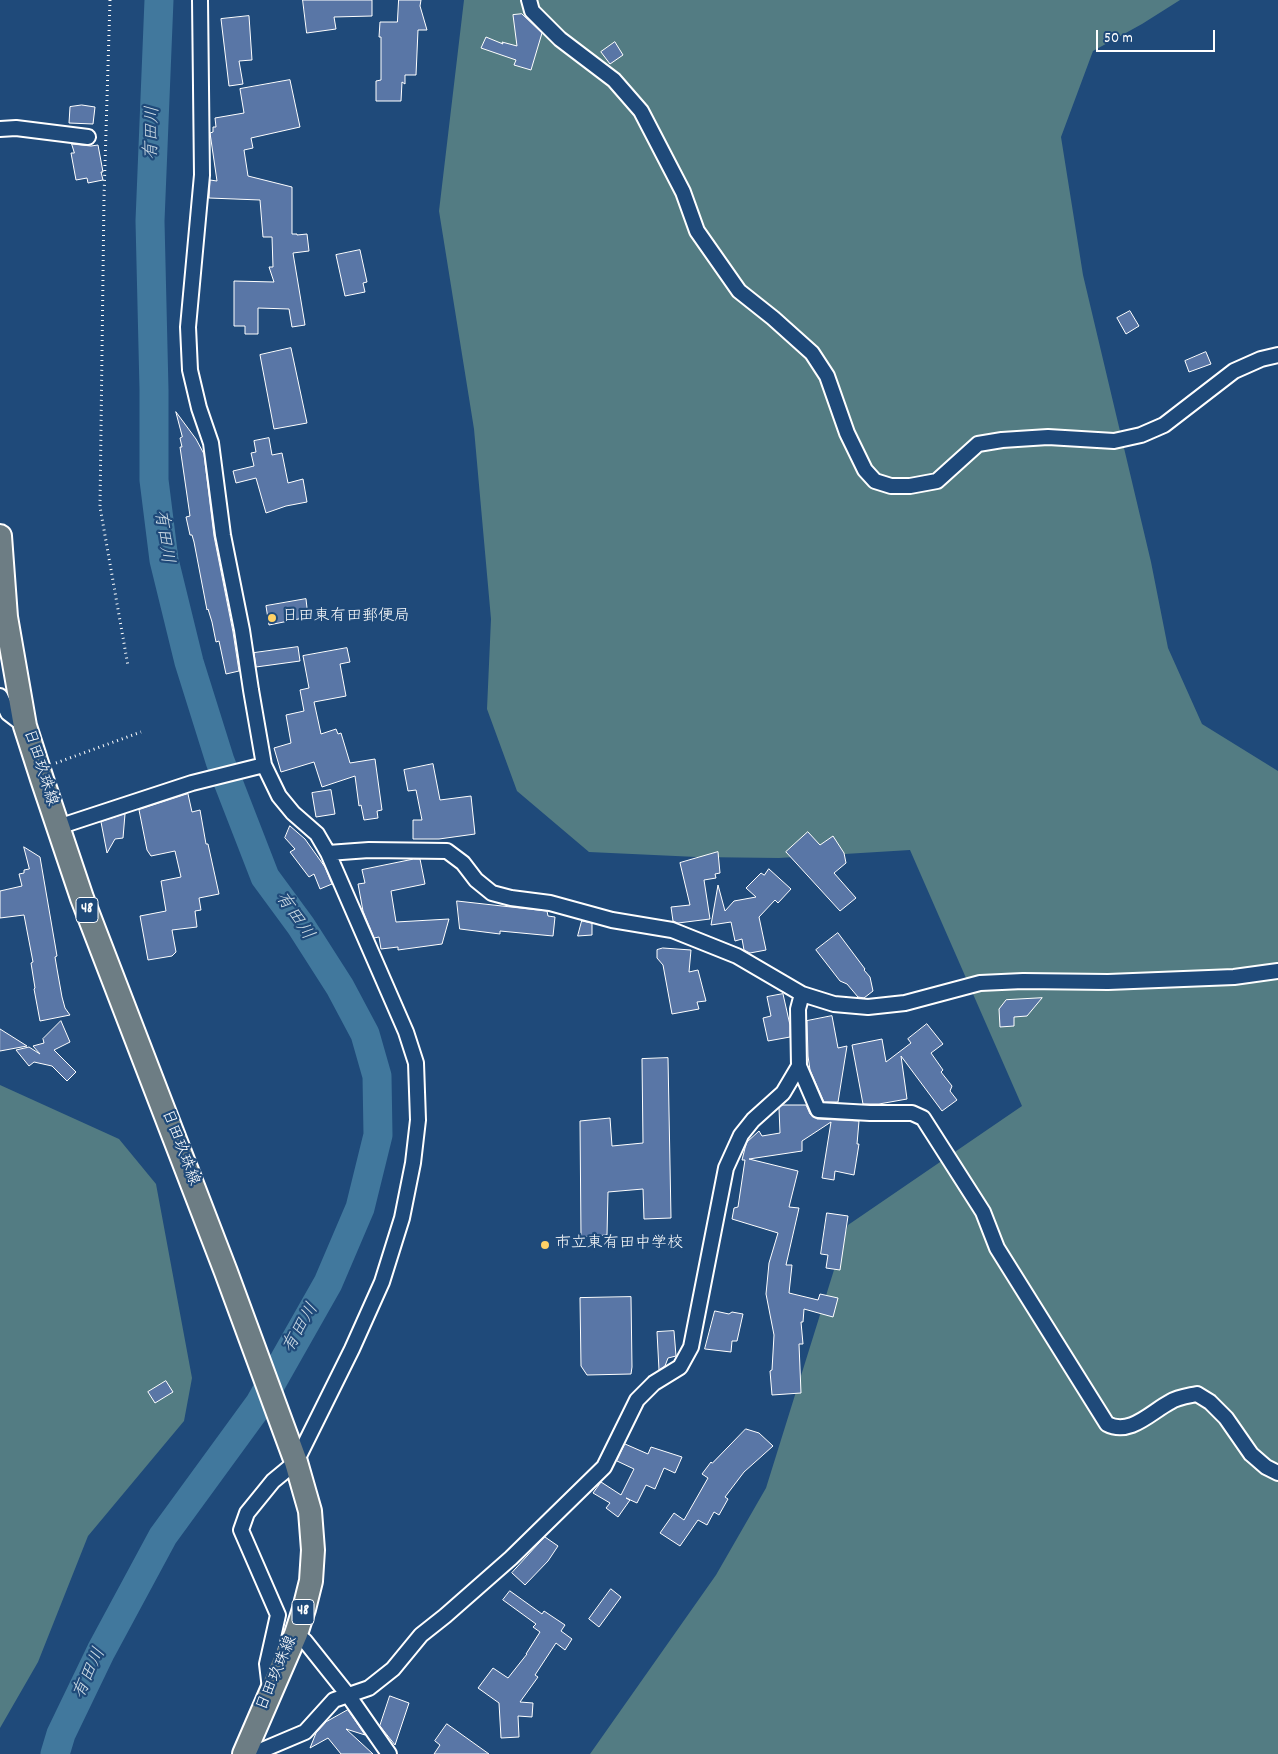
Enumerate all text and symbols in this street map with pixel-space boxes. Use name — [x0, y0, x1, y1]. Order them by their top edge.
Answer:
scale bar — [1098, 20, 1217, 52]
text: 50 m — [1104, 28, 1133, 50]
water label: 有田川 — [142, 106, 166, 160]
water label: 有田川 — [148, 509, 176, 565]
place label: 日田東有田郵便局 — [282, 608, 410, 628]
marker: 日田東有田郵便局 — [266, 612, 278, 624]
street label: 日田玖珠線 — [18, 727, 60, 809]
water label: 有田川 — [269, 889, 317, 945]
road number: 48 — [76, 898, 98, 922]
street label: 日田玖珠線 — [156, 1107, 202, 1189]
place label: 市立東有田中学校 — [555, 1235, 683, 1255]
marker: 市立東有田中学校 — [539, 1239, 551, 1251]
water label: 有田川 — [279, 1300, 325, 1358]
road number: 48 — [292, 1600, 314, 1624]
street label: 日田玖珠線 — [254, 1633, 302, 1715]
water label: 有田川 — [70, 1645, 112, 1703]

